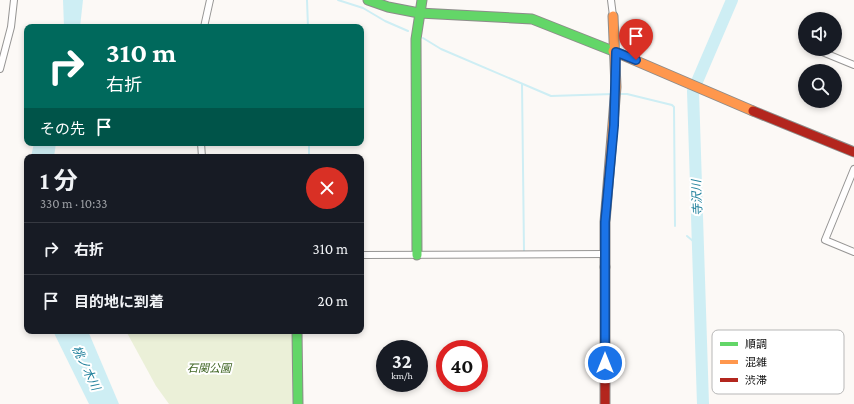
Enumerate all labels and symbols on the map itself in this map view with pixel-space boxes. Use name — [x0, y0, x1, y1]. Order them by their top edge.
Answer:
pin — [619, 19, 653, 60]
water label: 寺沢川 — [689, 178, 705, 216]
legend — [712, 330, 844, 394]
text: 順調 — [745, 338, 767, 350]
speed limit sign: 40 — [436, 340, 488, 392]
position arrow — [584, 342, 626, 384]
water label: 桃ノ木川 — [69, 343, 104, 394]
text: 混雑 — [745, 356, 767, 368]
park label: 石関公園 — [187, 362, 233, 374]
text: 渋滞 — [745, 374, 767, 386]

